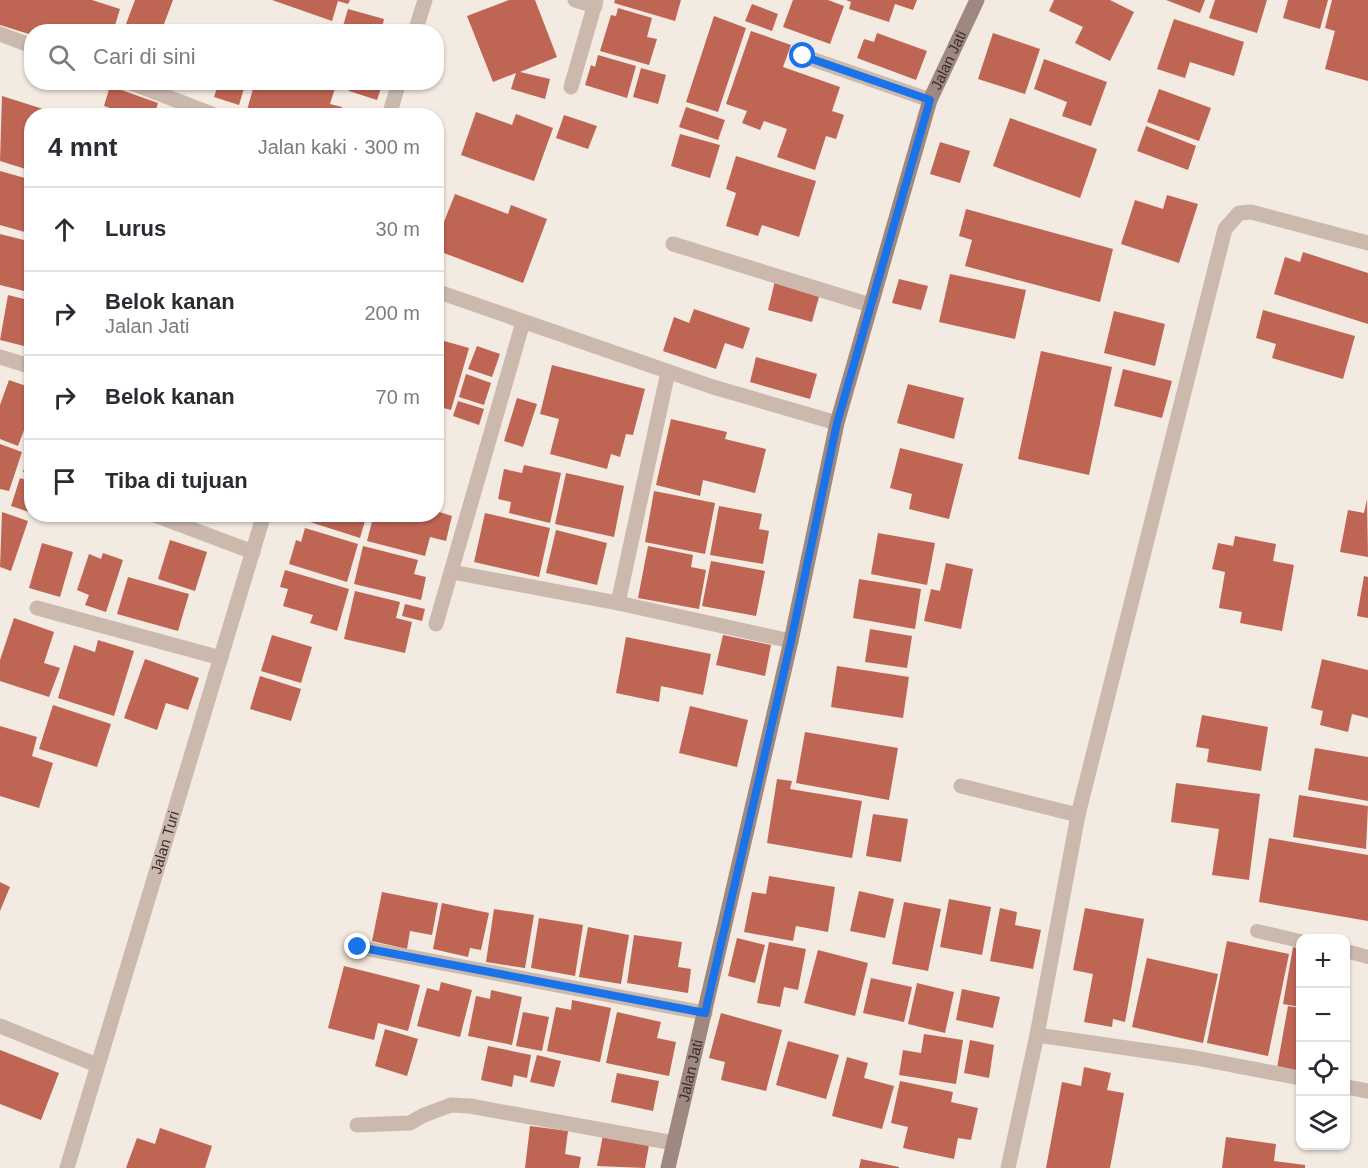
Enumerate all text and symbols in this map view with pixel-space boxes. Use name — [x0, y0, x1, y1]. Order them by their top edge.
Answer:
search box — [24, 24, 444, 90]
street label: Jalan Jati — [927, 28, 969, 92]
icon: search — [45, 41, 78, 74]
route start — [789, 42, 815, 68]
text: Cari di sini — [93, 44, 196, 69]
text: 4 mnt — [48, 132, 117, 162]
text: Jalan kaki · 300 m — [258, 136, 420, 158]
icon: ahead — [48, 213, 81, 246]
text: Lurus — [105, 216, 166, 241]
text: 30 m — [376, 218, 420, 240]
text: Belok kanan — [105, 289, 235, 314]
icon: right — [48, 297, 81, 330]
text: 200 m — [364, 302, 420, 324]
text: Jalan Jati — [105, 315, 190, 337]
icon: right — [48, 381, 81, 414]
text: Belok kanan — [105, 384, 235, 409]
text: 70 m — [376, 386, 420, 408]
icon: arrive — [48, 465, 81, 498]
text: Tiba di tujuan — [105, 468, 248, 493]
street label: Jalan Turi — [147, 809, 182, 876]
route end — [344, 933, 370, 959]
map controls — [1296, 934, 1350, 1150]
button: + — [1296, 934, 1350, 988]
button: − — [1296, 988, 1350, 1042]
street label: Jalan Jati — [675, 1038, 706, 1103]
button: locate — [1296, 1042, 1350, 1096]
button: layers — [1296, 1096, 1350, 1150]

